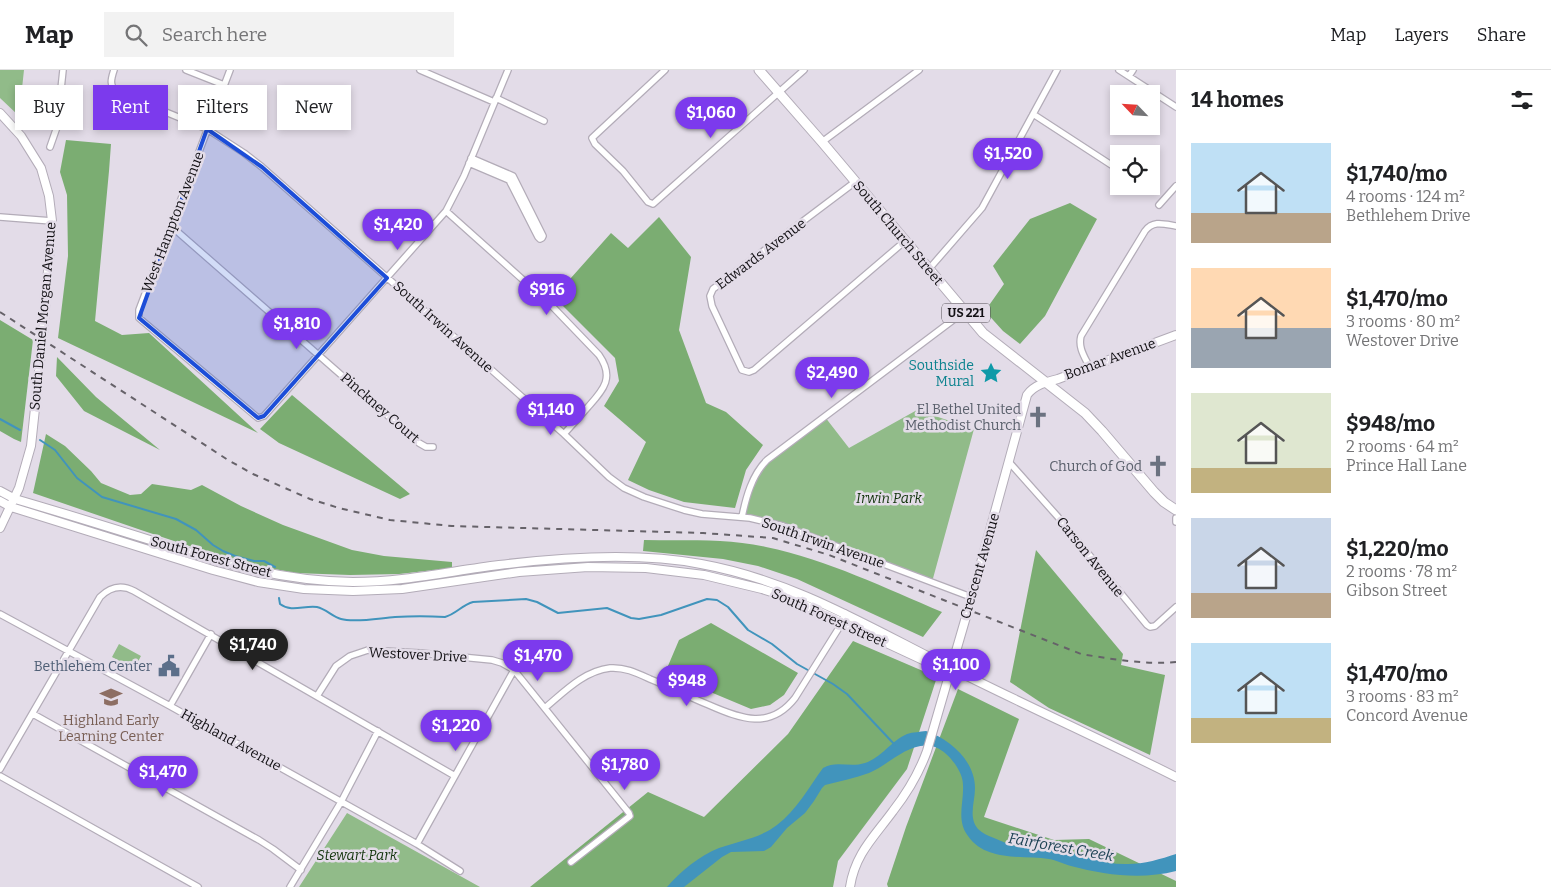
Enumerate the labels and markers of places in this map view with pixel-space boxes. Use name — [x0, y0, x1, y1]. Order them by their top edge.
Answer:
pin: $1,060 — [670, 97, 752, 139]
pin: $1,520 — [967, 138, 1049, 180]
pin: $1,420 — [357, 208, 439, 251]
pin: $916 — [517, 274, 577, 316]
pin: $1,810 — [256, 308, 338, 350]
pin: $2,490 — [791, 356, 873, 399]
place label: Southside Mural — [909, 357, 974, 390]
place icon: Southside Mural — [978, 360, 1004, 386]
pin: $1,140 — [510, 394, 592, 436]
place label: El Bethel United Methodist Church — [905, 401, 1021, 434]
church icon: El Bethel United Methodist Church — [1025, 404, 1051, 430]
church icon: Church of God — [1145, 453, 1171, 479]
place label: Church of God — [1049, 458, 1142, 475]
pin: $1,740 — [212, 628, 294, 671]
pin: $1,470 — [497, 640, 579, 682]
pin: $1,100 — [915, 648, 997, 691]
public building icon: Bethlehem Center — [156, 653, 182, 679]
place label: Bethlehem Center — [34, 658, 152, 675]
pin: $948 — [657, 664, 717, 707]
school or university icon: Highland Early Learning Center — [98, 684, 124, 710]
pin: $1,220 — [415, 710, 497, 752]
place label: Highland Early Learning Center — [58, 712, 164, 745]
pin: $1,780 — [584, 748, 666, 791]
pin: $1,470 — [122, 756, 204, 798]

